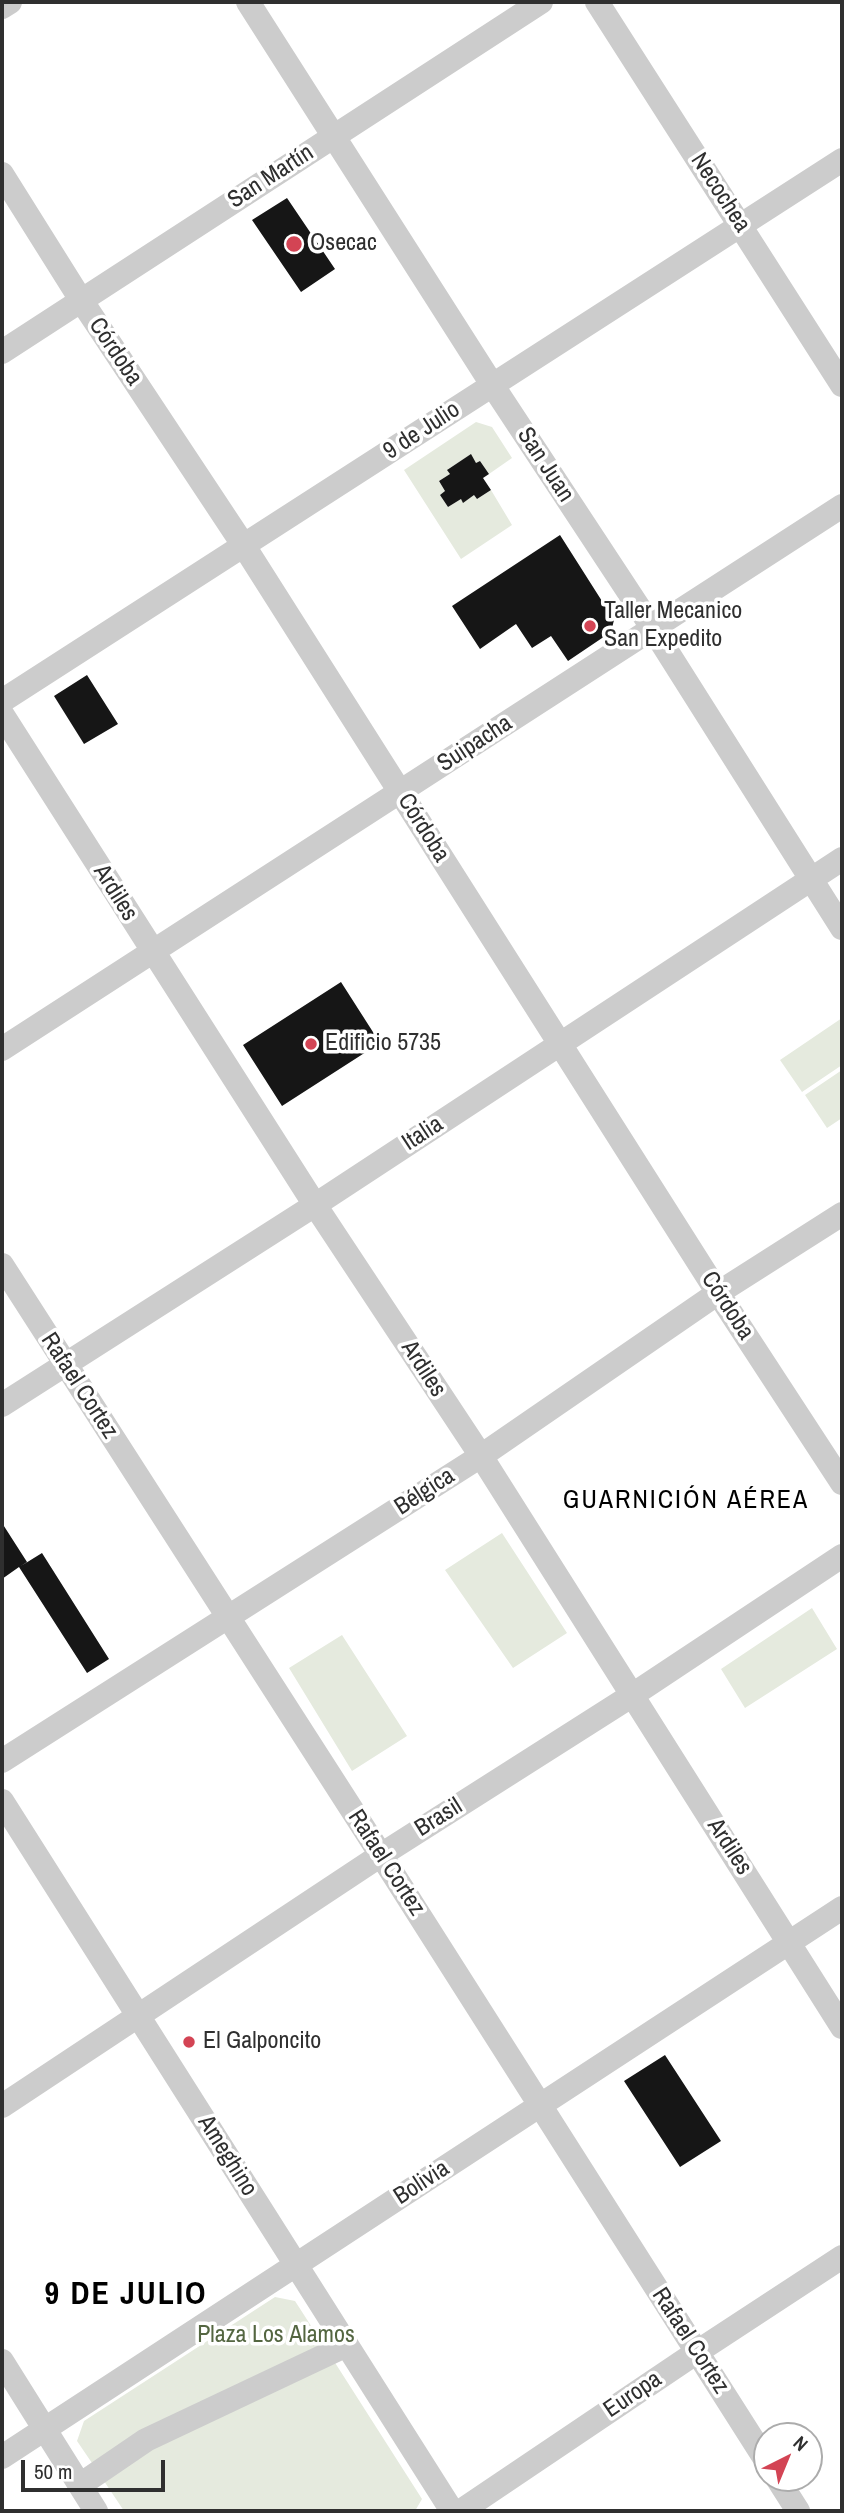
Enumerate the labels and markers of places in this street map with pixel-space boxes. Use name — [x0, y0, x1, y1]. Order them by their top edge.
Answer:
place label: Osecac — [310, 230, 377, 258]
marker: Osecac — [284, 234, 304, 254]
place label: Taller Mecanico San Expedito — [604, 598, 742, 654]
marker: Taller Mecanico San Expedito — [582, 618, 598, 634]
place label: Edificio 5735 — [325, 1030, 441, 1058]
marker: Edificio 5735 — [303, 1036, 319, 1052]
place label: El Galponcito — [203, 2028, 321, 2056]
marker: El Galponcito — [181, 2034, 197, 2050]

